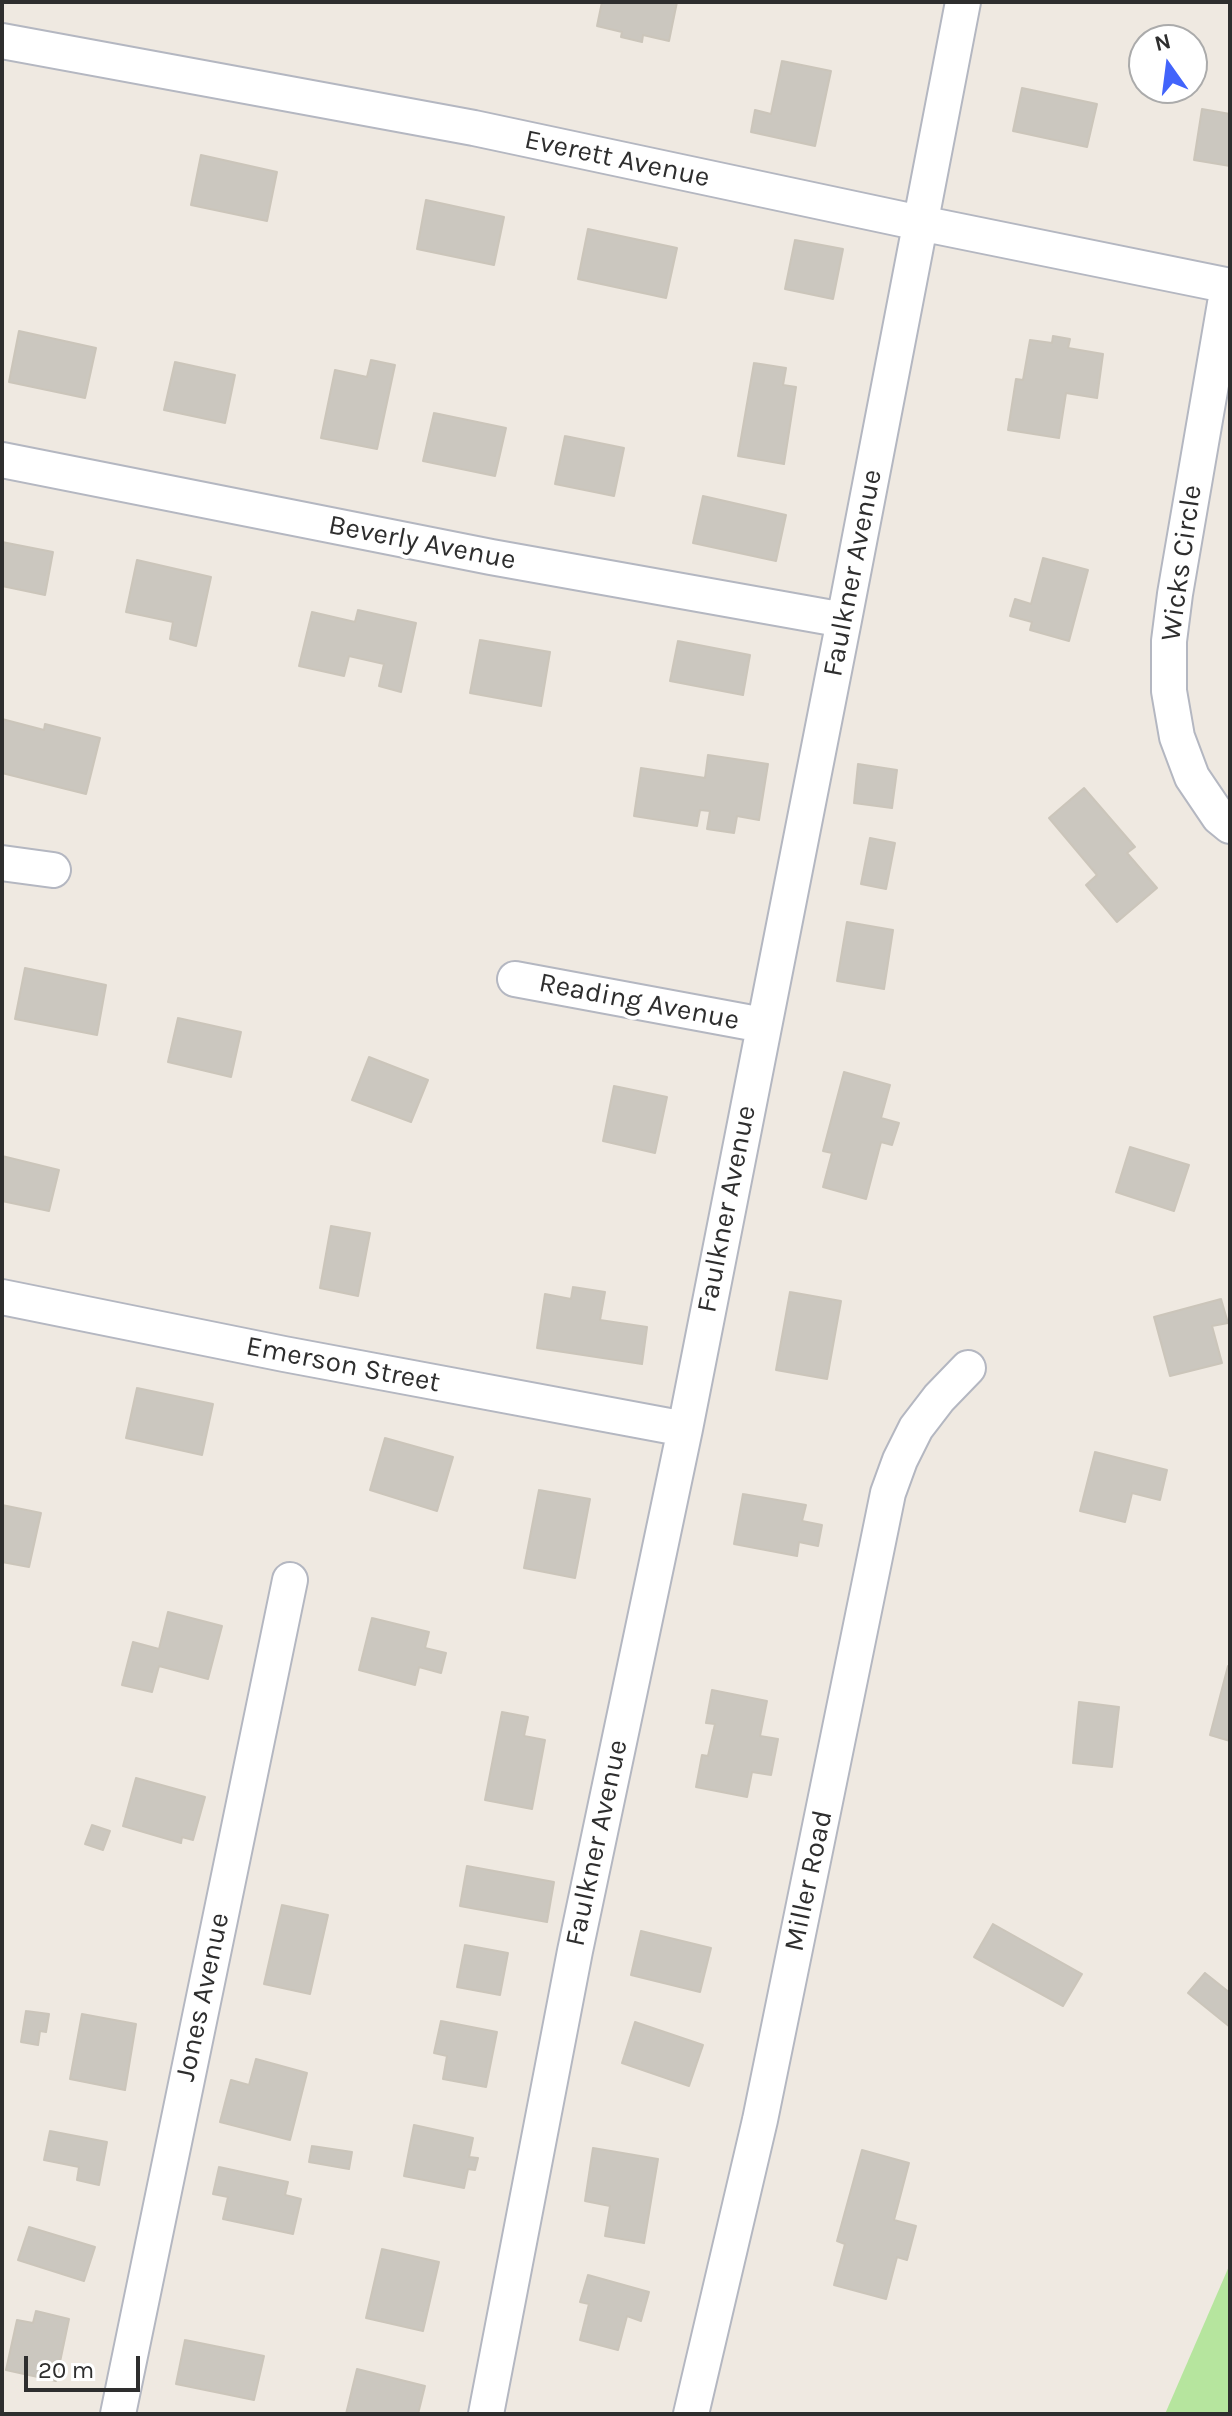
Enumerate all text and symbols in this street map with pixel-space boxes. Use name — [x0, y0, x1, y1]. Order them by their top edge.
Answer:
north arrow — [1128, 24, 1208, 104]
text: N — [1152, 28, 1173, 57]
street label: Everett Avenue — [521, 123, 713, 195]
street label: Faulkner Avenue — [816, 467, 890, 679]
street label: Wicks Circle — [1154, 483, 1210, 643]
street label: Beverly Avenue — [326, 508, 518, 578]
street label: Reading Avenue — [536, 966, 742, 1038]
street label: Faulkner Avenue — [690, 1103, 764, 1315]
street label: Emerson Street — [243, 1330, 443, 1400]
street label: Faulkner Avenue — [559, 1737, 635, 1949]
street label: Miller Road — [778, 1807, 840, 1955]
street label: Jones Avenue — [169, 1910, 237, 2084]
scale bar — [28, 2340, 144, 2390]
text: 20 m — [38, 2356, 94, 2384]

